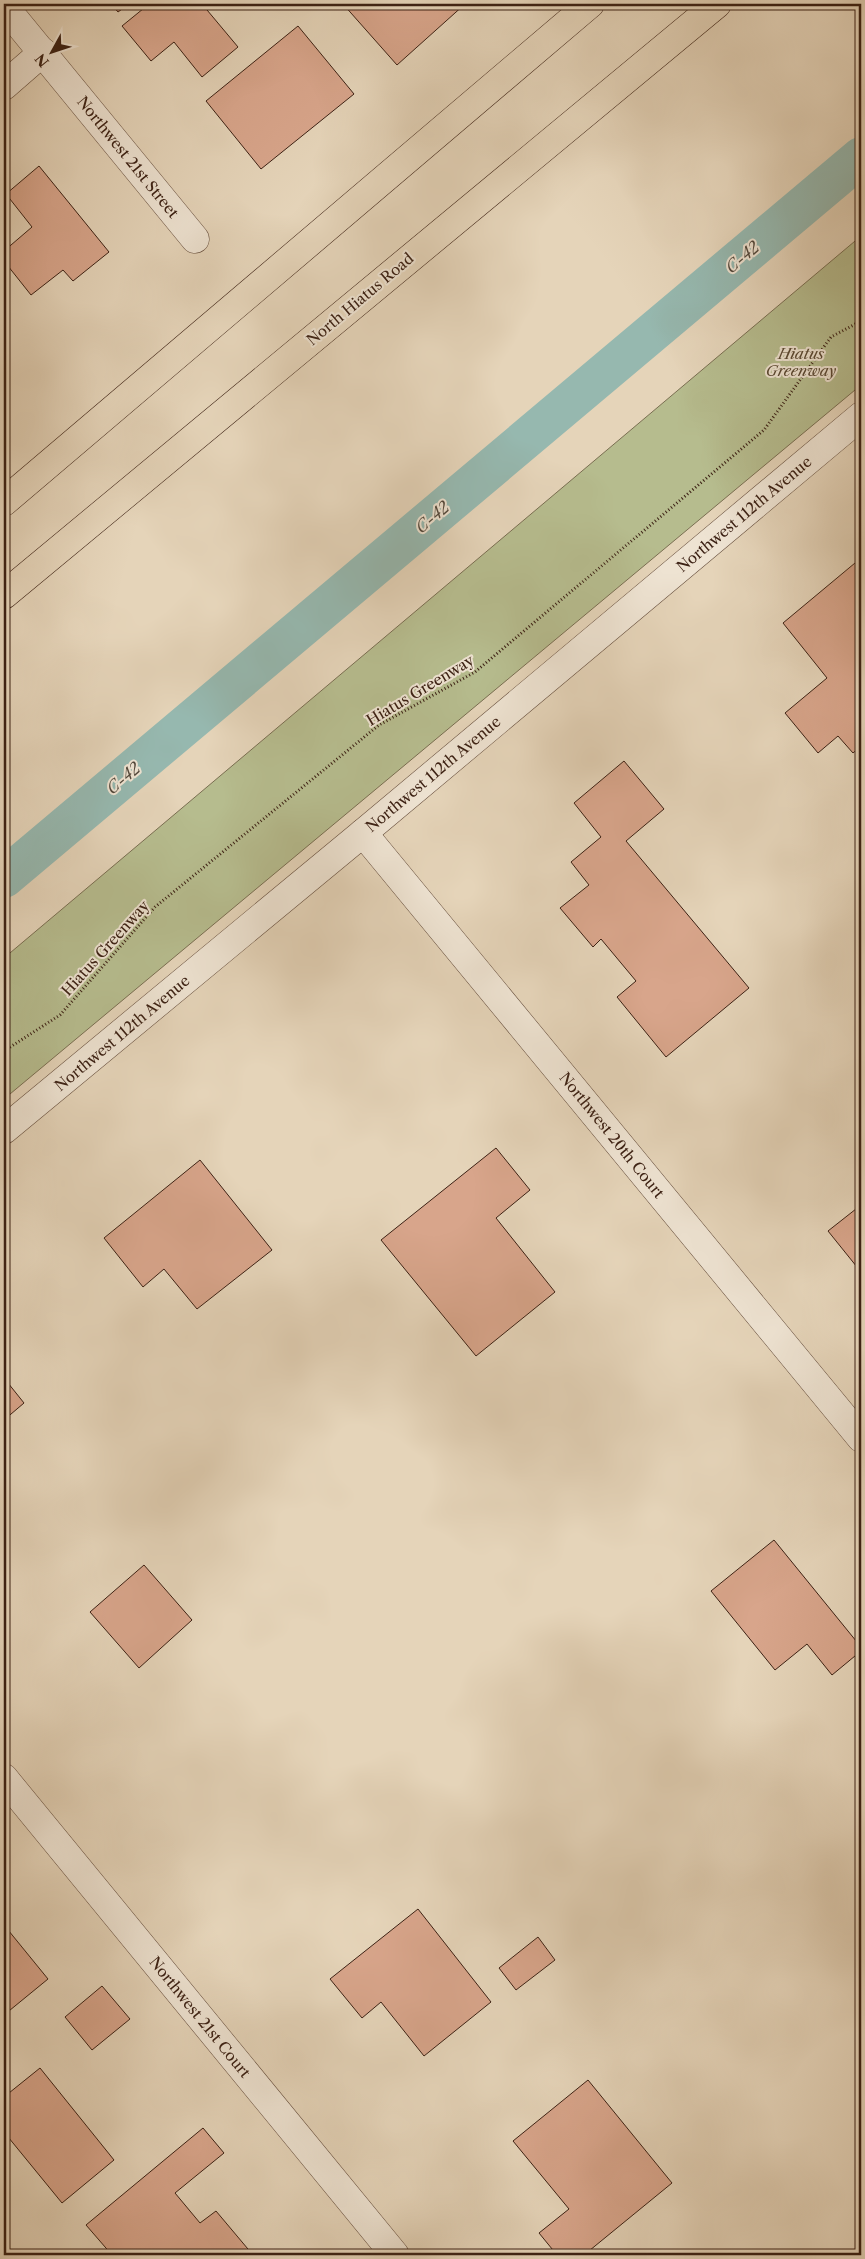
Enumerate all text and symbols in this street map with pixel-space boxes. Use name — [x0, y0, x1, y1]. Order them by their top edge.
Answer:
north arrow — [28, 28, 78, 78]
text: N — [31, 50, 53, 71]
street label: Northwest 21st Street — [73, 92, 183, 222]
water label: C-42 — [721, 237, 764, 277]
street label: North Hiatus Road — [303, 249, 417, 349]
park label: Hiatus Greenway — [766, 344, 837, 380]
street label: Northwest 112th Avenue — [673, 452, 815, 576]
water label: C-42 — [411, 497, 454, 537]
street label: Hiatus Greenway — [363, 650, 478, 730]
street label: Northwest 112th Avenue — [362, 712, 504, 836]
water label: C-42 — [102, 758, 145, 798]
street label: Hiatus Greenway — [57, 896, 153, 1000]
street label: Northwest 112th Avenue — [51, 971, 193, 1095]
street label: Northwest 20th Court — [555, 1068, 669, 1202]
street label: Northwest 21st Court — [145, 1953, 255, 2082]

